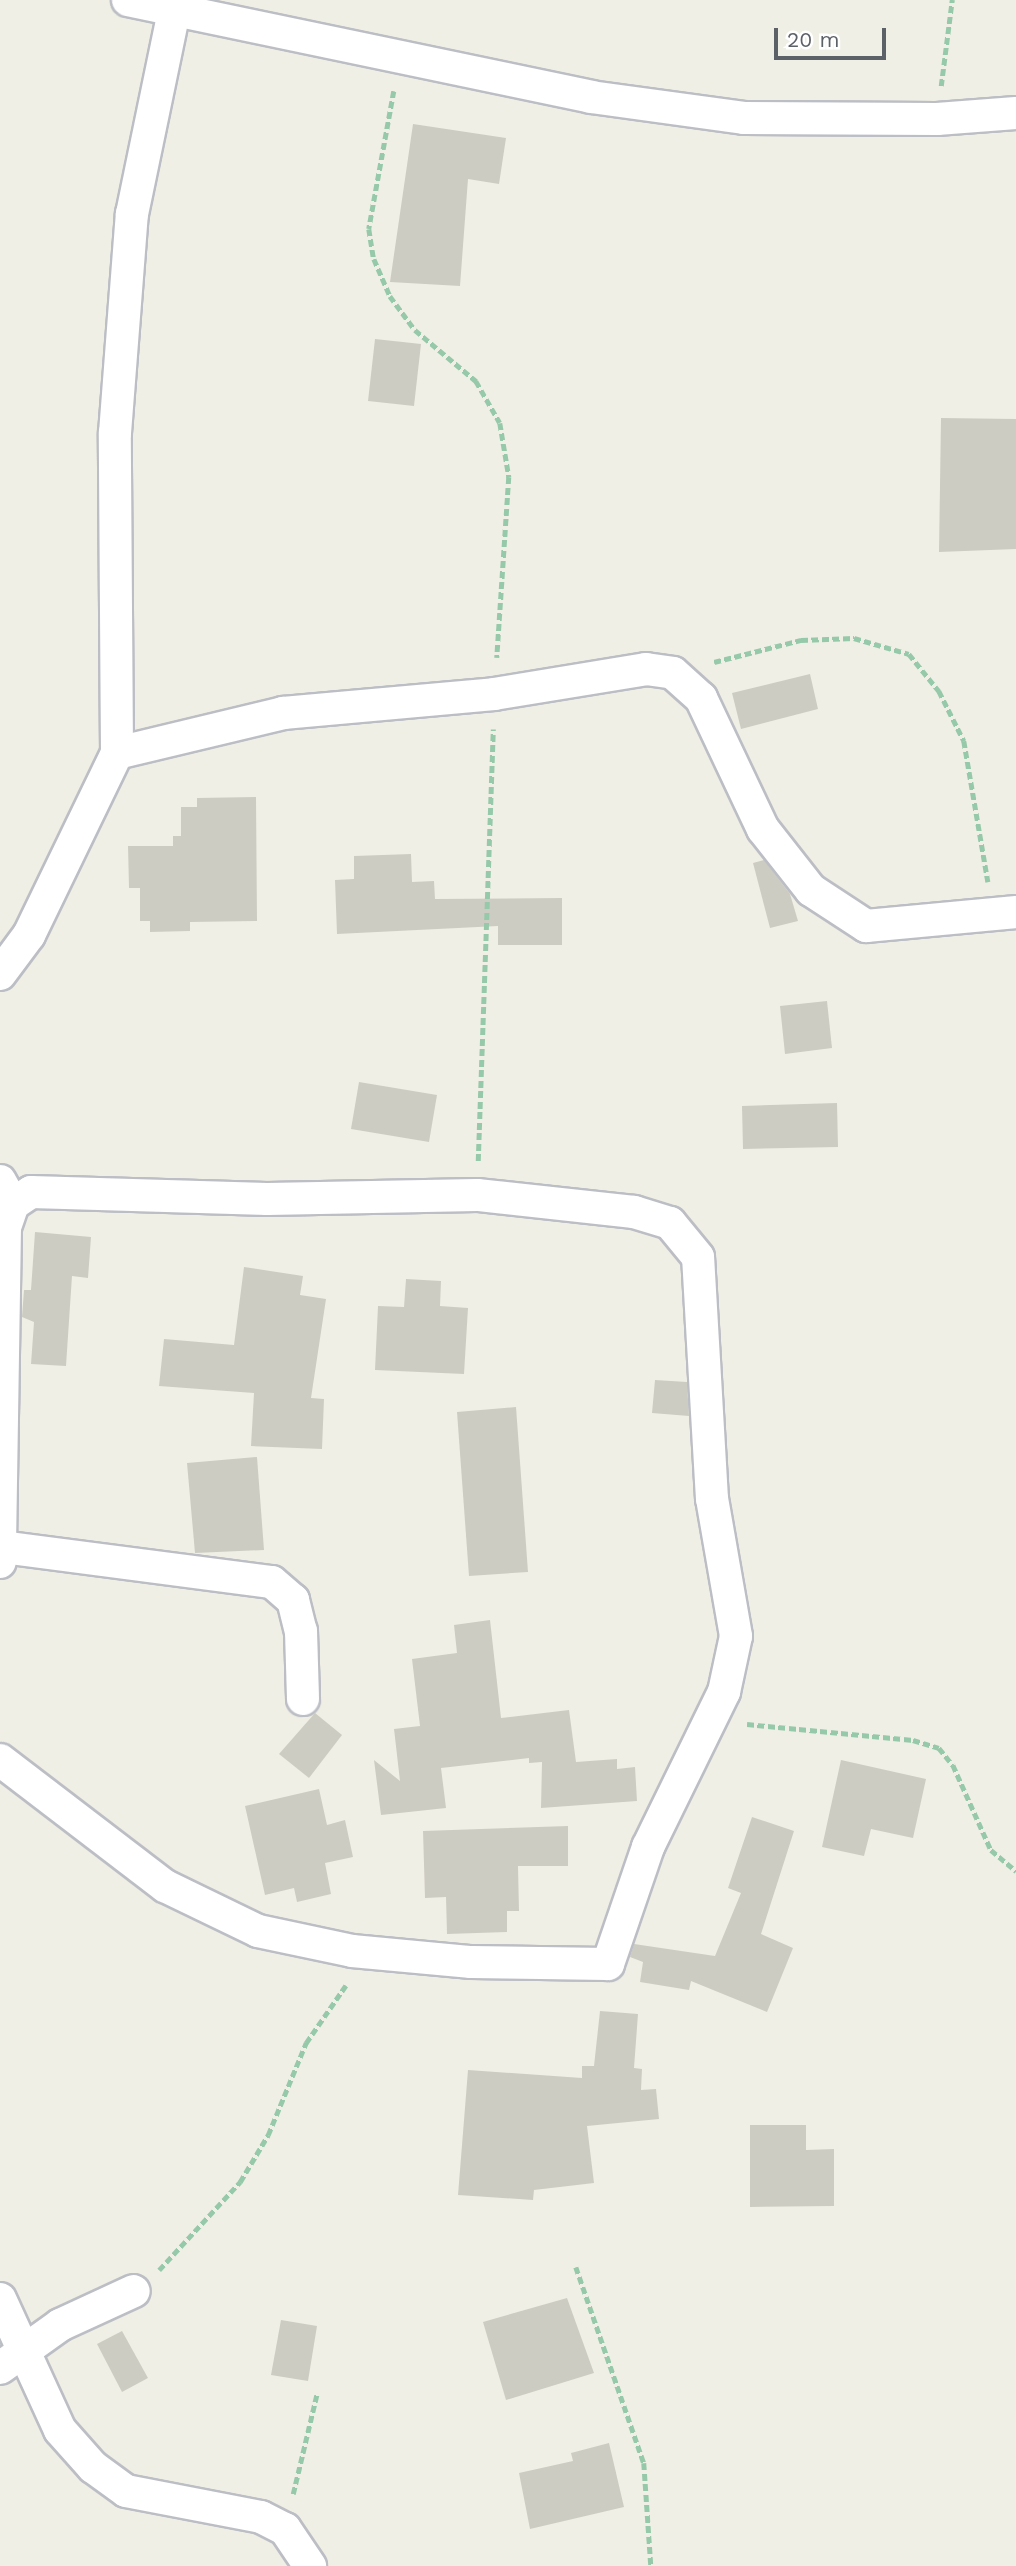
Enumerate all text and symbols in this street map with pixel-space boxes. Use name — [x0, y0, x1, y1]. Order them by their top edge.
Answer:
scale bar — [778, 14, 890, 58]
text: 20 m — [787, 27, 839, 52]

